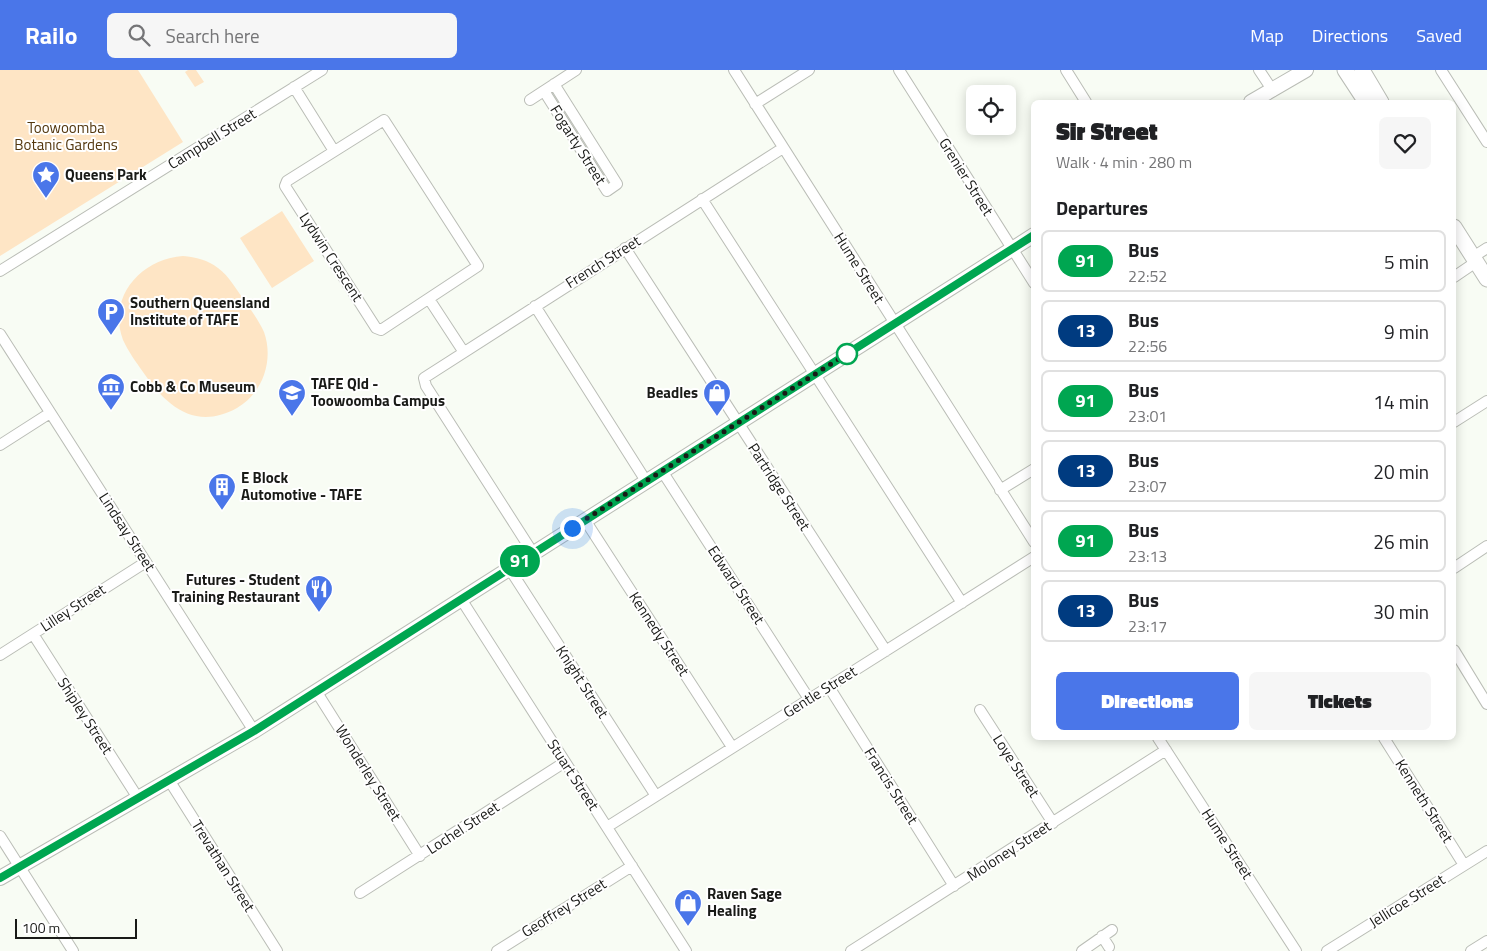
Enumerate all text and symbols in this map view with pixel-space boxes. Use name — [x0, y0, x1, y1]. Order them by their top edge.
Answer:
search box — [107, 13, 457, 58]
text: Railo — [25, 17, 77, 53]
icon: search — [125, 21, 153, 49]
text: Search here — [165, 21, 260, 50]
text: Map — [1250, 22, 1284, 49]
text: Directions — [1312, 22, 1388, 49]
text: Saved — [1416, 22, 1462, 49]
map controls — [966, 85, 1016, 135]
button: locate — [966, 85, 1016, 135]
street label: Fogarty Street — [545, 100, 613, 190]
street label: Campbell Street — [163, 102, 261, 175]
text: Sir Street — [1056, 113, 1158, 149]
park label: Toowoomba Botanic Gardens — [14, 116, 118, 156]
button: heart — [1379, 117, 1431, 169]
street label: Grenier Street — [933, 133, 1000, 221]
text: Walk · 4 min · 280 m — [1056, 150, 1192, 174]
place icon: Queens Park — [31, 160, 61, 199]
place label: Queens Park — [65, 163, 147, 186]
text: Departures — [1056, 193, 1148, 222]
street label: Lydwin Crescent — [294, 207, 369, 307]
street label: Hume Street — [828, 228, 891, 308]
street label: French Street — [561, 229, 645, 294]
text: Bus — [1128, 235, 1159, 264]
text: 91 — [1075, 247, 1096, 274]
text: 5 min — [1384, 247, 1429, 276]
text: 22:52 — [1128, 264, 1167, 288]
place label: Southern Queensland Institute of TAFE — [130, 291, 270, 331]
parking icon: Southern Queensland Institute of TAFE — [96, 297, 126, 336]
text: Bus — [1128, 305, 1159, 334]
text: 13 — [1075, 317, 1096, 344]
text: 9 min — [1384, 317, 1429, 346]
text: 22:56 — [1128, 334, 1167, 358]
unlabelled marker — [836, 343, 858, 365]
museum icon: Cobb & Co Museum — [96, 372, 126, 411]
place label: TAFE Qld - Toowoomba Campus — [311, 372, 445, 412]
place label: Cobb & Co Museum — [130, 375, 256, 398]
text: Bus — [1128, 375, 1159, 404]
school or university icon: TAFE Qld - Toowoomba Campus — [277, 378, 307, 417]
shop icon: Beadles — [702, 378, 732, 417]
place label: Beadles — [647, 381, 698, 404]
text: 91 — [1075, 387, 1096, 414]
text: 14 min — [1373, 387, 1429, 416]
text: 23:01 — [1128, 404, 1167, 428]
street label: Partridge Street — [742, 438, 817, 536]
text: Bus — [1128, 445, 1159, 474]
text: 13 — [1075, 457, 1096, 484]
text: 20 min — [1373, 457, 1429, 486]
place label: E Block Automotive - TAFE — [241, 466, 362, 506]
building icon: E Block Automotive - TAFE — [207, 472, 237, 511]
text: 23:07 — [1128, 474, 1167, 498]
street label: Lindsay Street — [93, 488, 162, 576]
text: Bus — [1128, 515, 1159, 544]
your location — [560, 516, 585, 541]
text: 91 — [1075, 527, 1096, 554]
text: 26 min — [1373, 527, 1429, 556]
street label: Edward Street — [702, 541, 771, 629]
text: 23:13 — [1128, 544, 1167, 568]
line badge: 91 — [498, 545, 542, 577]
text: 91 — [510, 547, 530, 574]
place label: Futures - Student Training Restaurant — [172, 568, 301, 608]
restaurant icon: Futures - Student Training Restaurant — [304, 574, 334, 613]
street label: Lilley Street — [35, 577, 111, 637]
text: Bus — [1128, 585, 1159, 614]
street label: Kennedy Street — [623, 587, 696, 681]
text: 13 — [1075, 597, 1096, 624]
text: 30 min — [1373, 597, 1429, 626]
text: 23:17 — [1128, 614, 1167, 638]
street label: Knight Street — [550, 641, 615, 723]
street label: Gentle Street — [778, 659, 862, 723]
button: Directions — [1056, 672, 1239, 730]
button: Tickets — [1249, 672, 1431, 730]
street label: Shipley Street — [52, 673, 119, 759]
street label: Wonderley Street — [330, 720, 408, 826]
street label: Loye Street — [987, 729, 1046, 803]
street label: Stuart Street — [542, 734, 606, 816]
street label: Francis Street — [859, 743, 925, 829]
street label: Kenneth Street — [1390, 754, 1460, 848]
street label: Lochel Street — [422, 795, 504, 860]
street label: Hume Street — [1196, 804, 1259, 884]
street label: Moloney Street — [962, 814, 1056, 887]
street label: Trevathan Street — [186, 815, 261, 917]
street label: Jellicoe Street — [1364, 868, 1450, 933]
street label: Geoffrey Street — [517, 872, 611, 943]
place label: Raven Sage Healing — [707, 882, 782, 922]
shop icon: Raven Sage Healing — [673, 888, 703, 927]
scale bar — [15, 916, 138, 939]
text: 100 m — [22, 917, 60, 938]

